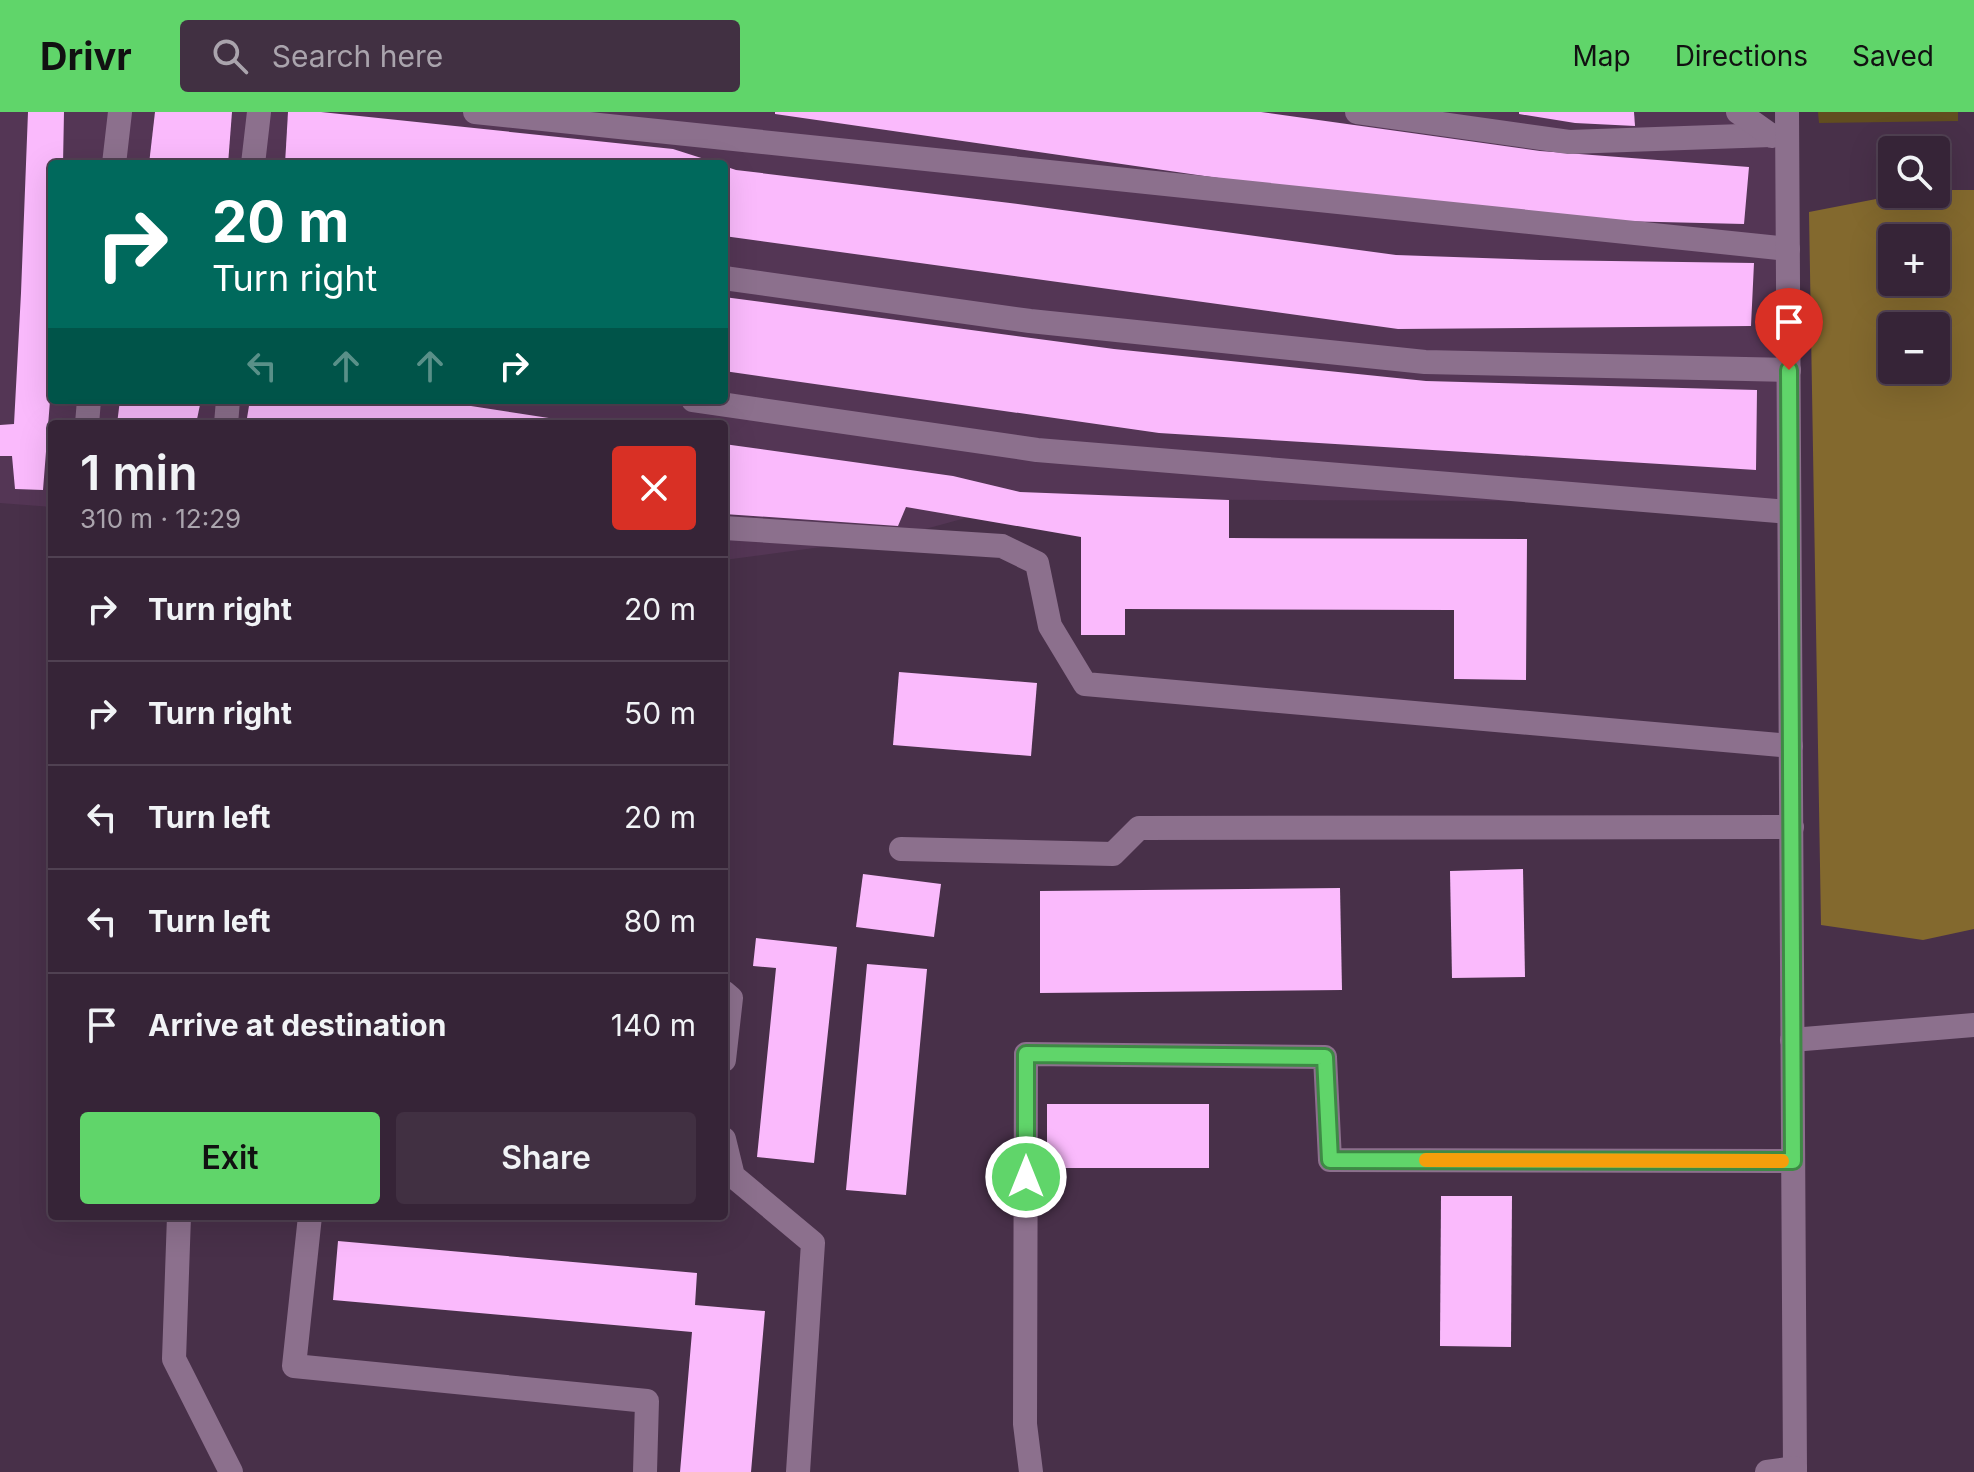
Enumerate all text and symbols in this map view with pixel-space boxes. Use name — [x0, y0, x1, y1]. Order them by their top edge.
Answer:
search box — [180, 20, 740, 92]
text: Drivr — [40, 33, 132, 79]
icon: search — [208, 34, 252, 78]
text: Search here — [272, 38, 443, 74]
text: Map — [1572, 39, 1631, 73]
text: Directions — [1675, 39, 1808, 73]
text: Saved — [1852, 39, 1934, 73]
map controls — [1878, 136, 1950, 384]
button: search — [1878, 136, 1950, 208]
text: 20 m — [212, 188, 349, 256]
icon: right — [80, 192, 184, 296]
button: + — [1878, 224, 1950, 296]
text: Turn right — [212, 256, 377, 300]
pin — [1755, 288, 1823, 370]
icon: arrive — [1767, 300, 1811, 344]
button: − — [1878, 312, 1950, 384]
icon: left — [240, 344, 284, 388]
icon: ahead — [324, 344, 368, 388]
icon: ahead — [408, 344, 452, 388]
icon: right — [492, 344, 536, 388]
text: 1 min — [80, 443, 198, 502]
button: close — [612, 446, 696, 530]
text: 310 m · 12:29 — [80, 503, 241, 534]
icon: right — [80, 587, 124, 631]
text: Turn right — [148, 591, 292, 627]
text: 20 m — [624, 591, 696, 627]
icon: right — [80, 691, 124, 735]
text: Turn right — [148, 695, 292, 731]
text: 50 m — [624, 695, 696, 731]
icon: left — [80, 795, 124, 839]
text: Turn left — [148, 799, 270, 835]
text: 20 m — [624, 799, 696, 835]
icon: left — [80, 899, 124, 943]
text: Turn left — [148, 903, 270, 939]
text: 80 m — [624, 903, 696, 939]
icon: arrive — [80, 1003, 124, 1047]
text: Arrive at destination — [148, 1007, 446, 1043]
text: 140 m — [611, 1007, 696, 1043]
button: Exit — [80, 1112, 380, 1204]
button: Share — [396, 1112, 696, 1204]
position arrow — [984, 1135, 1068, 1219]

